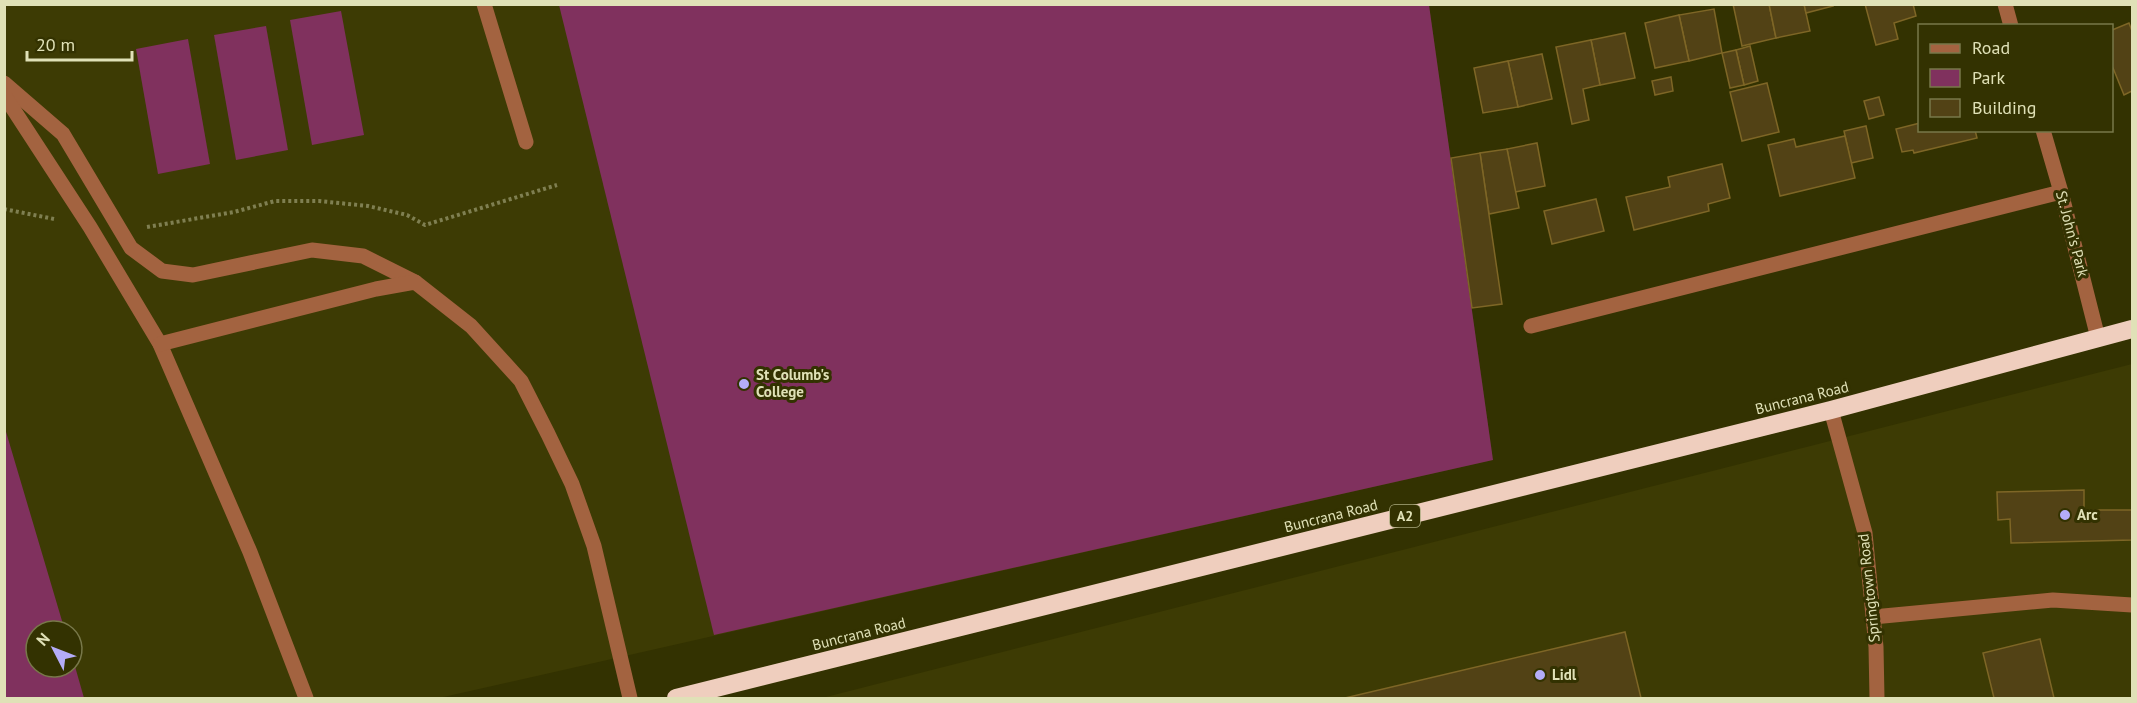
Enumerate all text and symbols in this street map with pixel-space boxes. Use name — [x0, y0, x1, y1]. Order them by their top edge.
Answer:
scale bar — [27, 24, 132, 62]
legend — [1918, 24, 2113, 132]
text: 20 m — [36, 33, 75, 56]
text: Road — [1972, 36, 2010, 59]
text: Park — [1972, 66, 2005, 89]
text: Building — [1972, 96, 2036, 119]
street label: St. John's Park — [2052, 189, 2093, 280]
place label: St Columb's College — [756, 365, 829, 401]
marker: St Columb's College — [737, 377, 751, 391]
street label: Buncrana Road — [1753, 377, 1851, 418]
street label: Buncrana Road — [1282, 495, 1380, 536]
road number: A2 — [1390, 505, 1420, 527]
place label: Arc — [2077, 505, 2098, 524]
marker: Arc — [2058, 508, 2072, 522]
street label: Springtown Road — [1853, 533, 1884, 643]
street label: Buncrana Road — [810, 613, 908, 654]
north arrow — [24, 619, 84, 679]
text: N — [32, 628, 54, 650]
place label: Lidl — [1552, 665, 1577, 684]
marker: Lidl — [1533, 668, 1547, 682]

